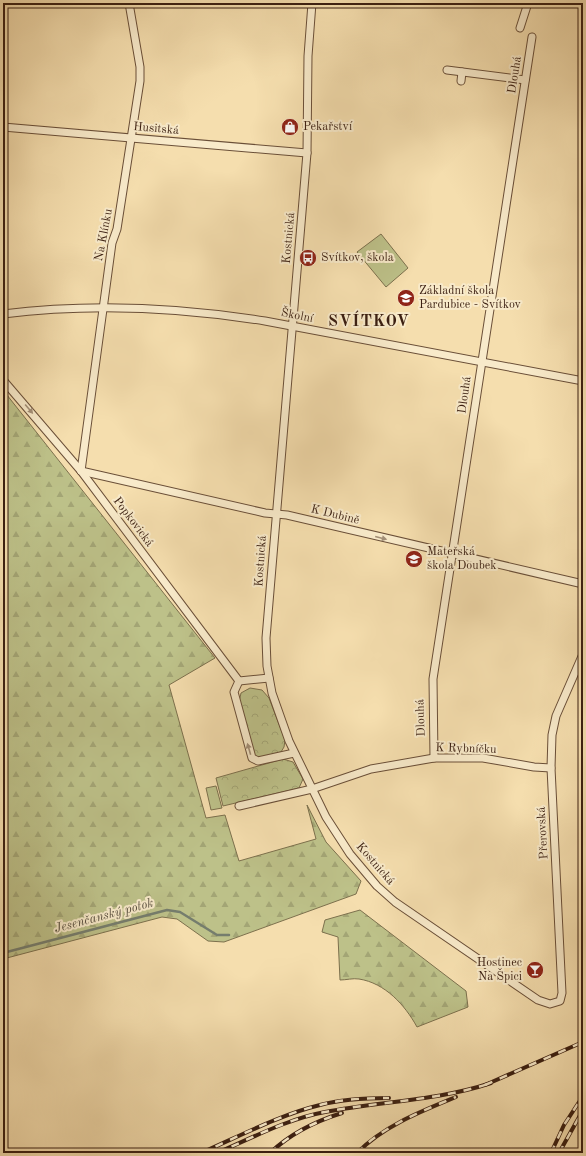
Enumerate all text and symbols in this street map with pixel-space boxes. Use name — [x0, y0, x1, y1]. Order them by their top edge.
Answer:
street label: Dlouhá — [506, 56, 524, 94]
shop icon: Pekařství — [280, 117, 300, 137]
street label: Husitská — [133, 121, 179, 137]
place label: Pekařství — [303, 121, 353, 133]
street label: Na Klínku — [93, 207, 115, 262]
street label: Kostnická — [281, 212, 297, 264]
bus stop icon: Svítkov, škola — [298, 248, 318, 268]
place label: Svítkov, škola — [321, 252, 394, 264]
place label: Základní škola Pardubice - Svítkov — [419, 285, 521, 311]
school or university icon: Základní škola Pardubice - Svítkov — [396, 288, 416, 308]
street label: Školní — [280, 303, 316, 325]
district label: SVÍTKOV — [328, 310, 410, 330]
street label: Dlouhá — [456, 376, 474, 414]
one-way arrow — [24, 404, 33, 414]
street label: Popkovická — [111, 495, 155, 549]
street label: K Dubině — [309, 503, 361, 527]
street label: Kostnická — [253, 535, 269, 587]
one-way arrow — [375, 535, 388, 541]
place label: Mateřská škola Doubek — [427, 546, 497, 572]
school or university icon: Mateřská škola Doubek — [404, 549, 424, 569]
street label: Dlouhá — [414, 699, 428, 737]
street label: K Rybníčku — [435, 742, 497, 756]
one-way arrow — [246, 743, 252, 755]
street label: Přerovská — [536, 806, 550, 860]
street label: Kostnická — [354, 841, 396, 887]
water label: Jesenčanský potok — [53, 896, 155, 936]
place label: Hostinec Na Špici — [477, 957, 522, 983]
bar icon: Hostinec Na Špici — [525, 960, 545, 980]

